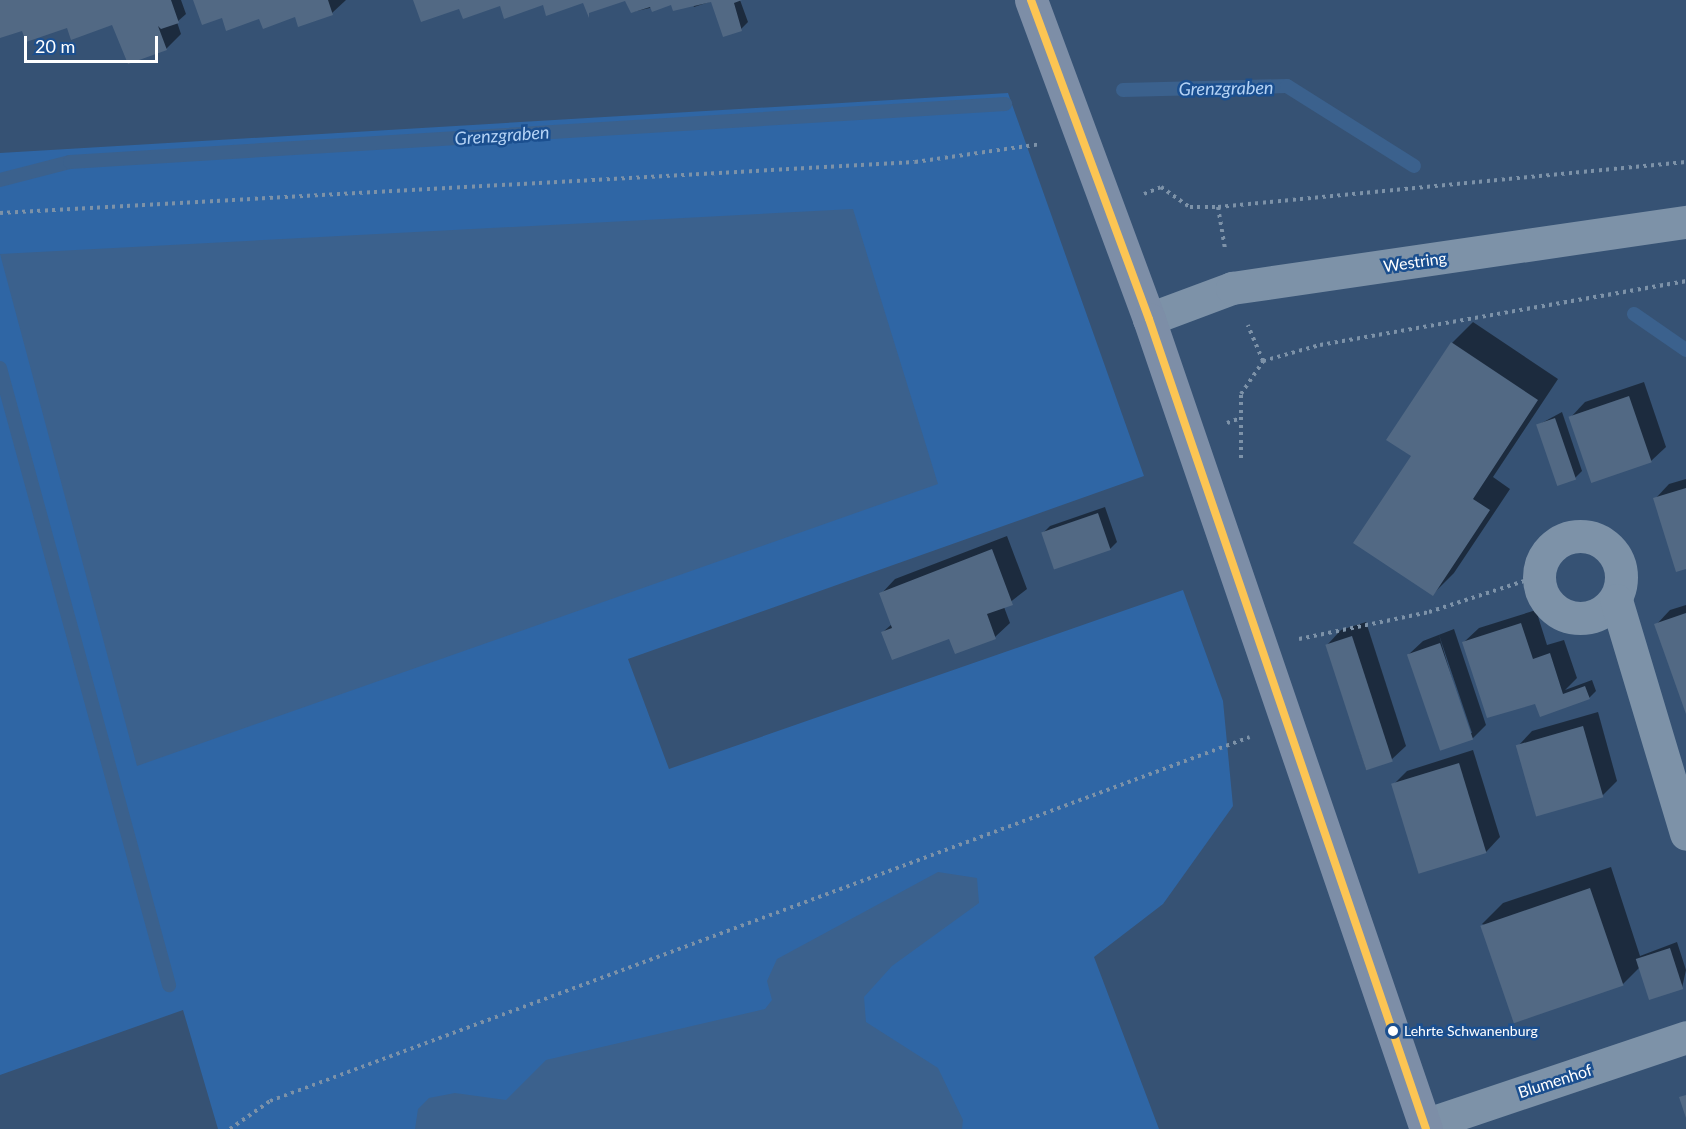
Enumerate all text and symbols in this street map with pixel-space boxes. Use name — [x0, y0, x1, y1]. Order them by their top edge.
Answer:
scale bar — [27, 24, 160, 62]
text: 20 m — [35, 35, 75, 57]
water label: Grenzgraben — [1178, 76, 1274, 100]
water label: Grenzgraben — [454, 121, 550, 149]
street label: Westring — [1382, 248, 1448, 276]
place label: Lehrte Schwanenburg — [1404, 1023, 1538, 1039]
marker: Lehrte Schwanenburg — [1387, 1025, 1399, 1037]
street label: Blumenhof — [1515, 1060, 1595, 1102]

